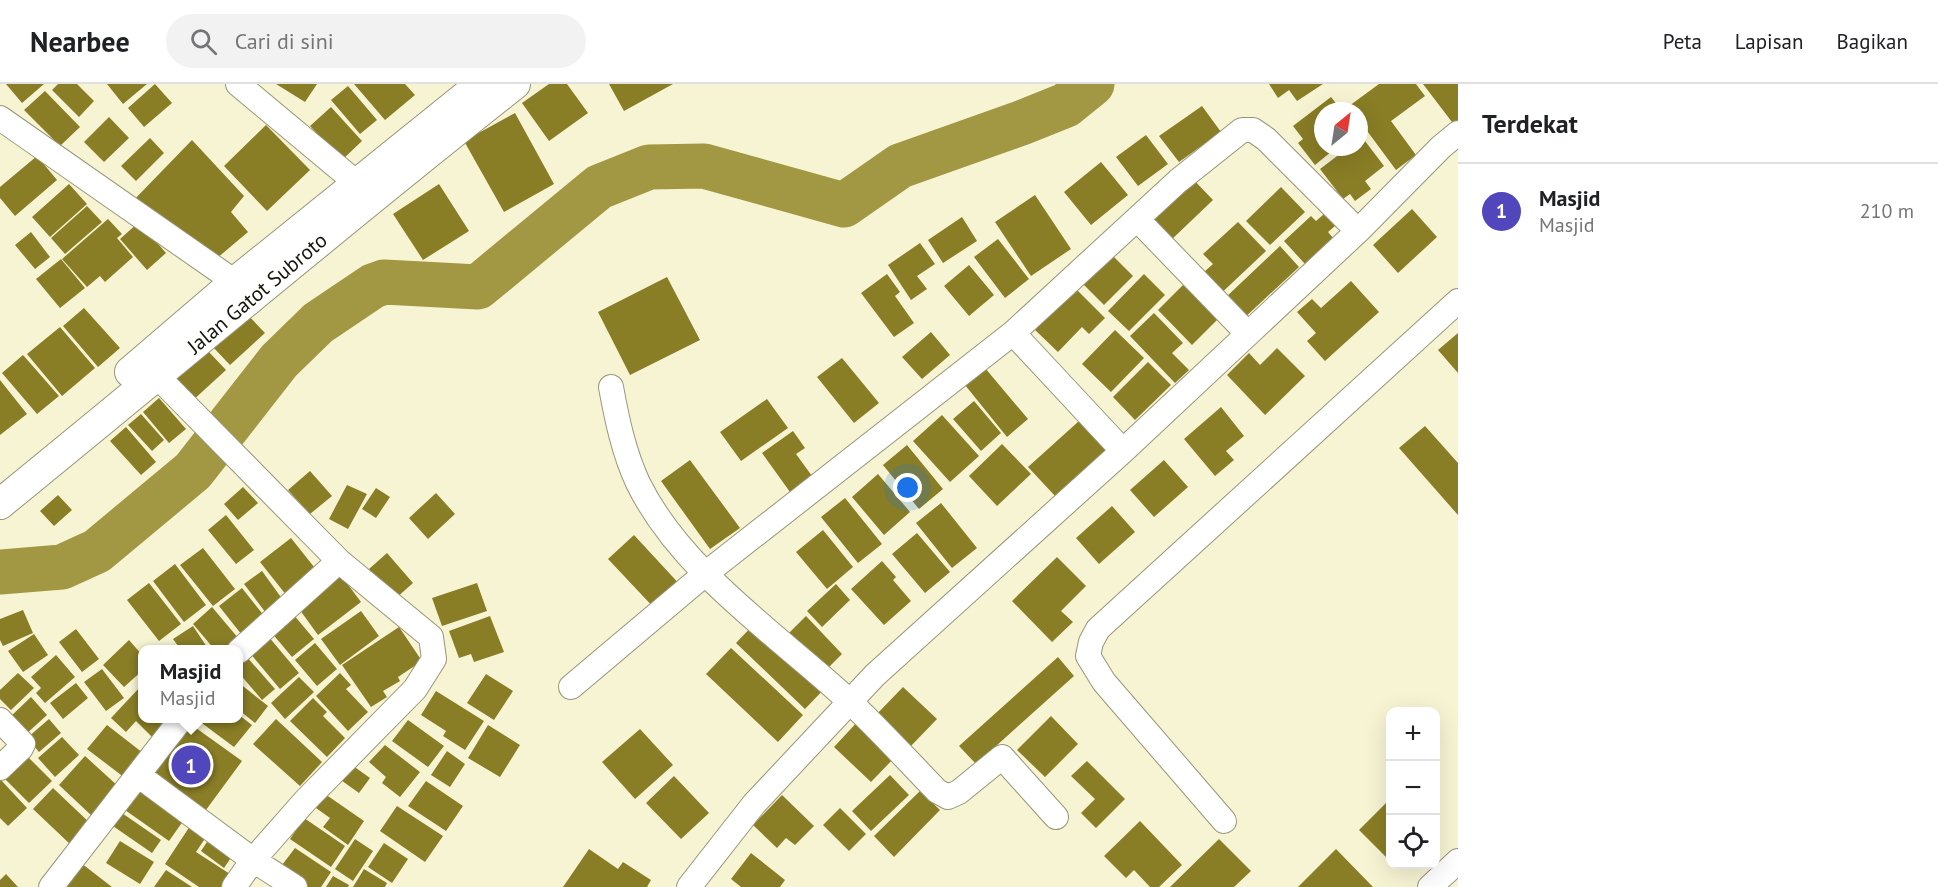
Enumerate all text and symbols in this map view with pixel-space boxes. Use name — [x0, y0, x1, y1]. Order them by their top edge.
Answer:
search box — [166, 14, 586, 68]
text: Nearbee — [30, 23, 130, 60]
icon: search — [187, 25, 220, 58]
text: Cari di sini — [235, 27, 334, 55]
text: Peta — [1663, 28, 1702, 55]
text: Lapisan — [1735, 28, 1803, 55]
text: Bagikan — [1836, 28, 1908, 55]
north arrow — [1314, 102, 1368, 156]
text: Terdekat — [1482, 107, 1578, 140]
text: Masjid — [1539, 184, 1600, 212]
text: 1 — [1496, 198, 1507, 224]
text: 210 m — [1860, 198, 1914, 224]
text: Masjid — [1539, 212, 1595, 238]
street label: Jalan Gatot Subroto — [181, 227, 333, 360]
your location — [893, 473, 922, 502]
popup — [138, 645, 243, 723]
text: Masjid — [160, 657, 221, 685]
text: Masjid — [160, 685, 215, 711]
map controls — [1386, 707, 1440, 869]
button: + — [1386, 707, 1440, 761]
pin: 1 — [172, 742, 210, 788]
button: − — [1386, 761, 1440, 815]
button: locate — [1386, 815, 1440, 869]

